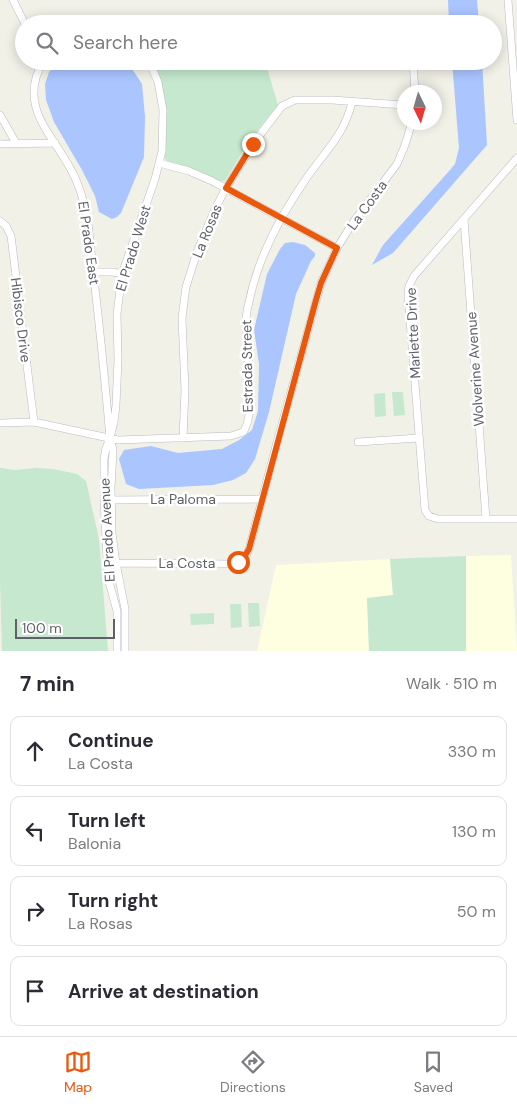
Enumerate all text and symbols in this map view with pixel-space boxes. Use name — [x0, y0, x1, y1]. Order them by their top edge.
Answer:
search box — [15, 15, 502, 70]
icon: search — [33, 29, 61, 57]
text: Search here — [73, 30, 178, 55]
north arrow — [397, 85, 442, 130]
route end — [242, 133, 265, 156]
street label: La Costa — [343, 177, 391, 233]
street label: El Prado East — [74, 200, 104, 286]
street label: La Rosas — [188, 201, 226, 261]
street label: El Prado West — [111, 203, 155, 293]
street label: Hibisco Drive — [7, 277, 35, 363]
street label: Marlette Drive — [402, 287, 424, 379]
street label: Wolverine Avenue — [462, 311, 488, 427]
street label: Estrada Street — [237, 319, 257, 413]
street label: El Prado Avenue — [95, 478, 119, 582]
street label: La Paloma — [150, 490, 216, 508]
route start — [227, 551, 250, 574]
street label: La Costa — [159, 554, 215, 572]
scale bar — [15, 616, 115, 639]
text: 100 m — [22, 619, 62, 637]
text: 7 min — [20, 670, 75, 698]
text: Walk · 510 m — [406, 673, 497, 694]
text: Continue — [68, 728, 154, 753]
icon: ahead — [21, 737, 49, 765]
text: 330 m — [448, 741, 496, 762]
text: La Costa — [68, 753, 133, 774]
text: Turn left — [68, 808, 146, 833]
icon: left — [21, 817, 49, 845]
text: 130 m — [452, 821, 496, 842]
text: Balonia — [68, 833, 121, 854]
text: Turn right — [68, 888, 158, 913]
icon: right — [21, 897, 49, 925]
text: 50 m — [457, 901, 496, 922]
text: La Rosas — [68, 913, 133, 934]
icon: arrive — [21, 977, 49, 1005]
text: Arrive at destination — [68, 979, 259, 1004]
tab: Map — [64, 1048, 92, 1096]
tab: Directions — [220, 1048, 286, 1096]
tab: Saved — [414, 1048, 453, 1096]

